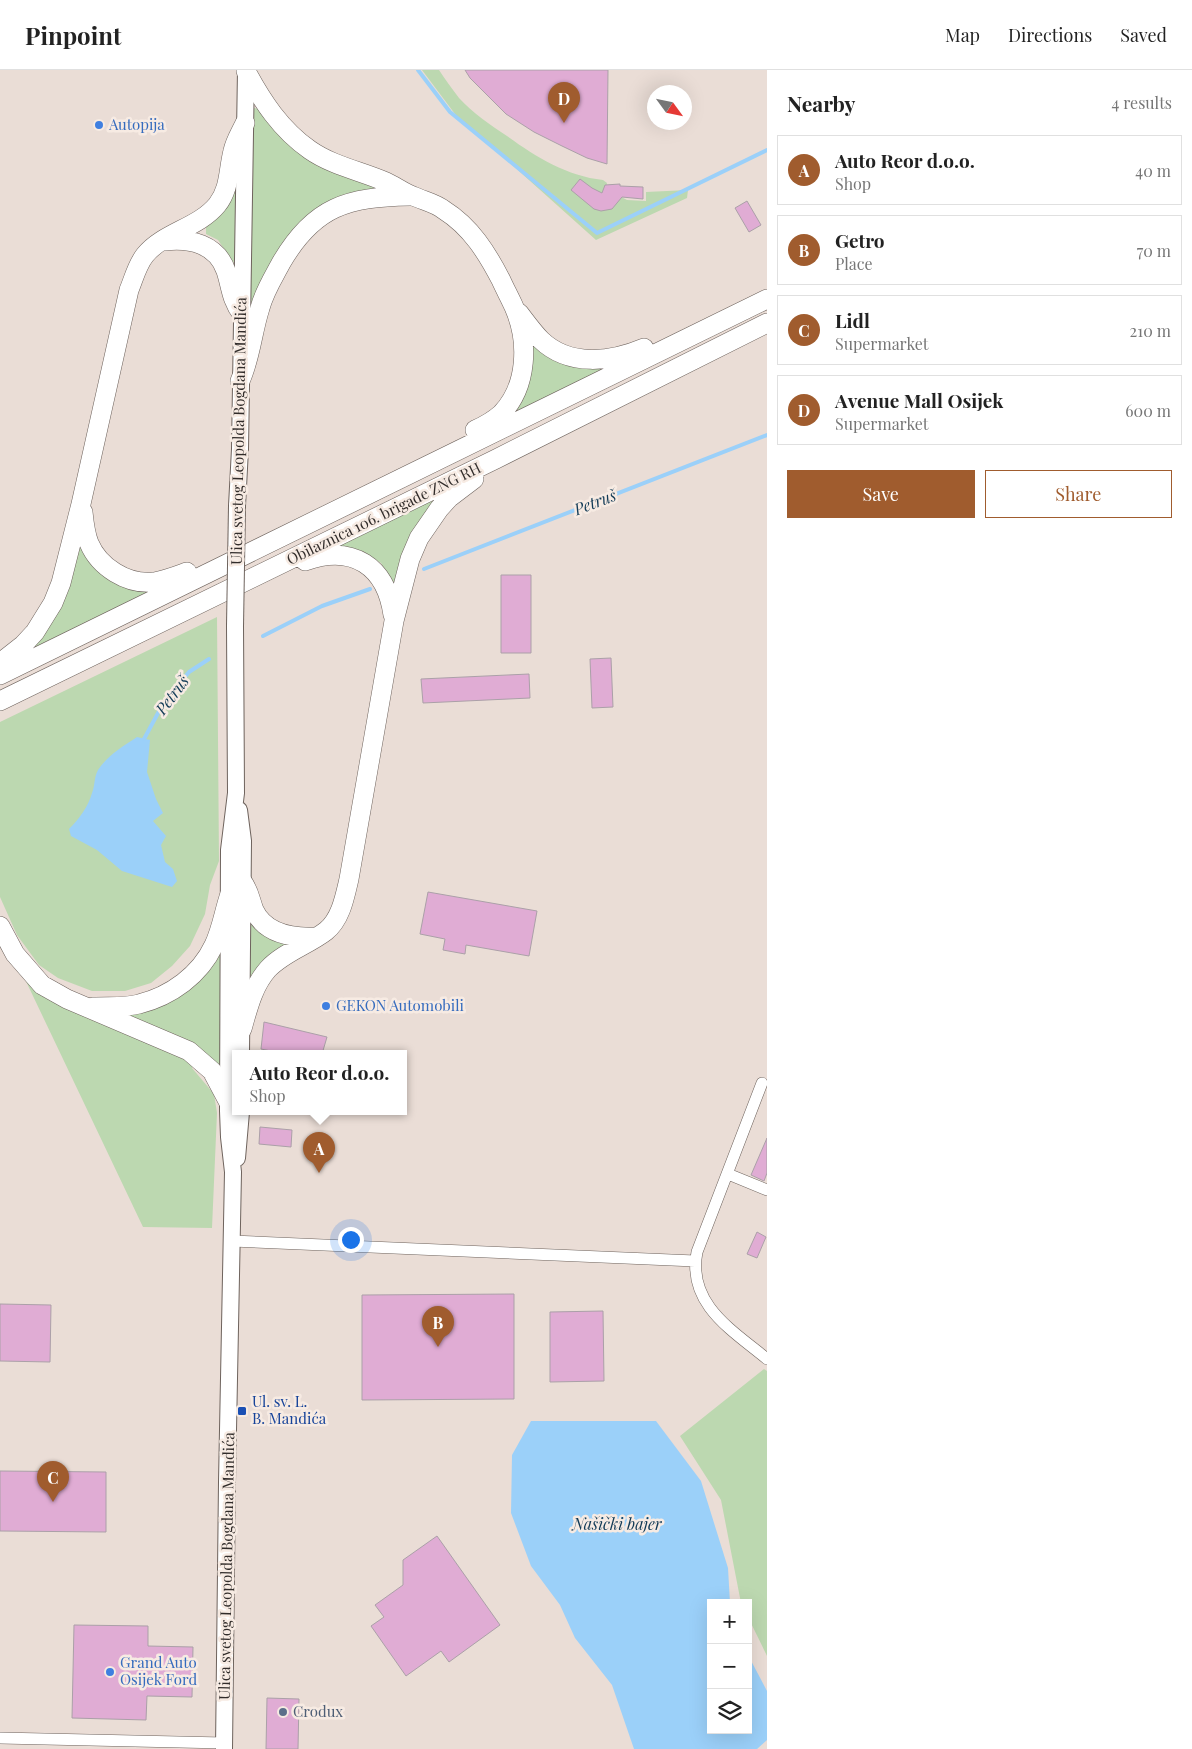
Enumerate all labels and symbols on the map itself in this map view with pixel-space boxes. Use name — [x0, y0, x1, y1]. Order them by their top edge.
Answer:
pin: D — [548, 82, 580, 123]
north arrow — [647, 85, 692, 130]
place label: Autopija — [108, 114, 165, 134]
marker: Autopija — [93, 119, 105, 131]
street label: Ulica svetog Leopolda Bogdana Mandića — [226, 296, 250, 565]
street label: Obilaznica 106. brigade ZNG RH — [283, 457, 484, 569]
water label: Petruš — [570, 483, 622, 519]
water label: Petruš — [150, 669, 195, 719]
place label: GEKON Automobili — [336, 995, 464, 1015]
marker: GEKON Automobili — [320, 1000, 332, 1012]
pin: A — [303, 1132, 335, 1173]
your location — [338, 1227, 364, 1253]
pin: B — [422, 1306, 454, 1347]
place label: Ul. sv. L. B. Mandića — [252, 1391, 327, 1428]
marker: Ul. sv. L. B. Mandića — [236, 1405, 248, 1417]
street label: Ulica svetog Leopolda Bogdana Mandića — [214, 1431, 238, 1700]
pin: C — [37, 1461, 69, 1502]
water label: Našički bajer — [570, 1513, 663, 1534]
place label: Grand Auto Osijek Ford — [120, 1652, 197, 1689]
marker: Grand Auto Osijek Ford — [104, 1666, 116, 1678]
place label: Crodux — [293, 1701, 343, 1721]
marker: Crodux — [277, 1706, 289, 1718]

